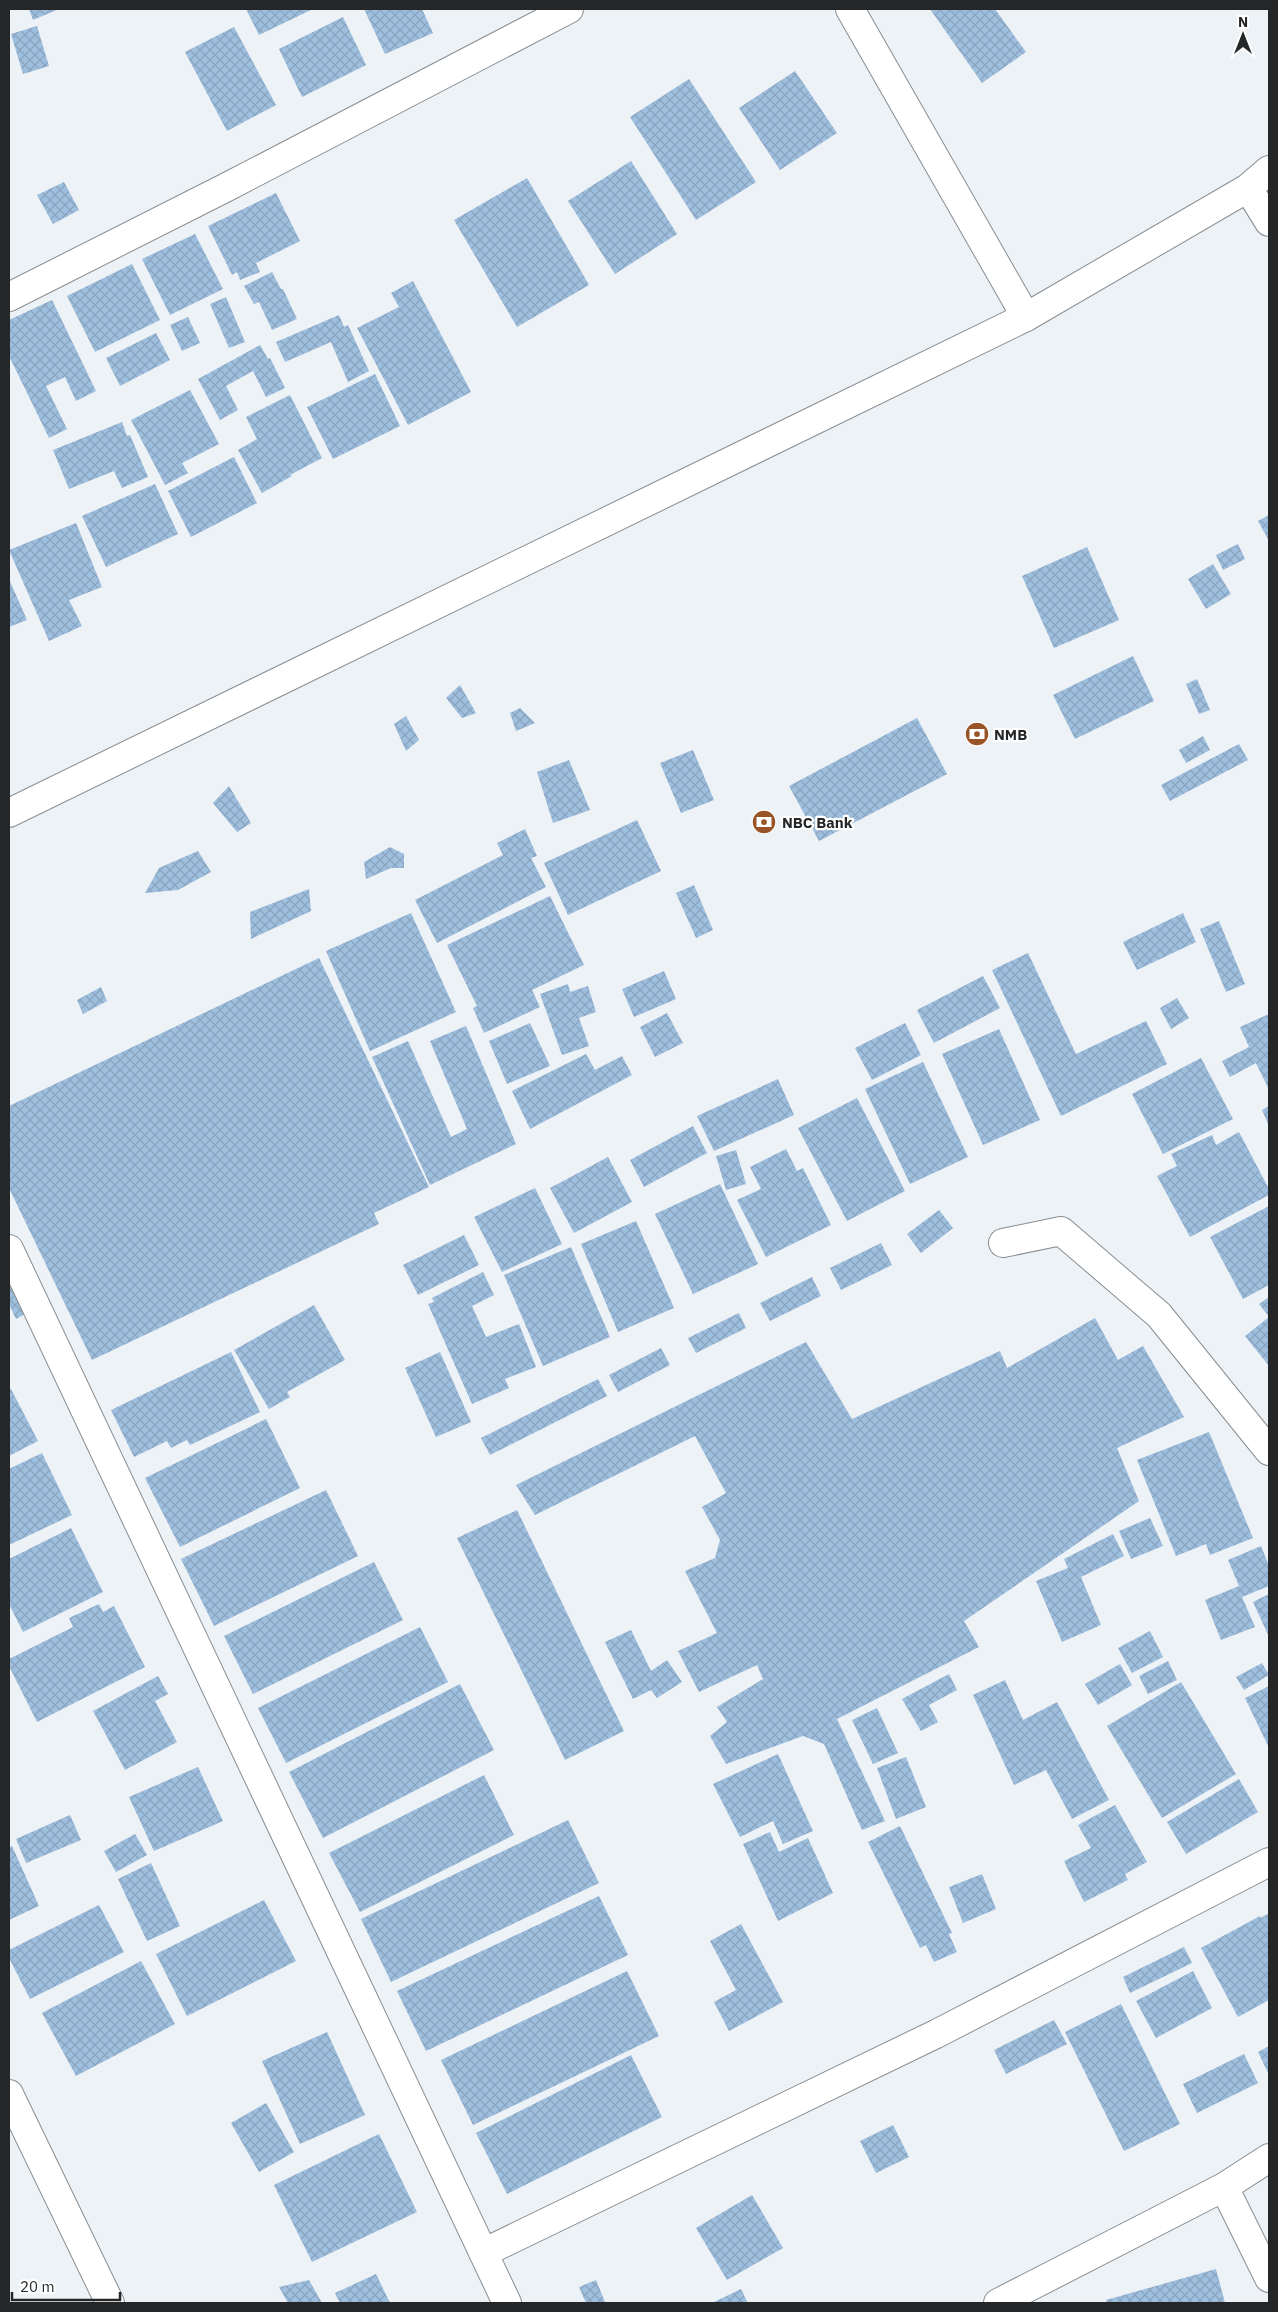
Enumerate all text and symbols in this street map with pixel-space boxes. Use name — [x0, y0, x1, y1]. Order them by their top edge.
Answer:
north arrow — [1218, 10, 1268, 60]
text: N — [1238, 13, 1248, 31]
bank icon: NMB — [964, 721, 990, 747]
place label: NMB — [994, 725, 1027, 744]
bank icon: NBC Bank — [751, 809, 777, 835]
place label: NBC Bank — [782, 813, 853, 832]
scale bar — [12, 2270, 120, 2302]
text: 20 m — [20, 2277, 55, 2296]

